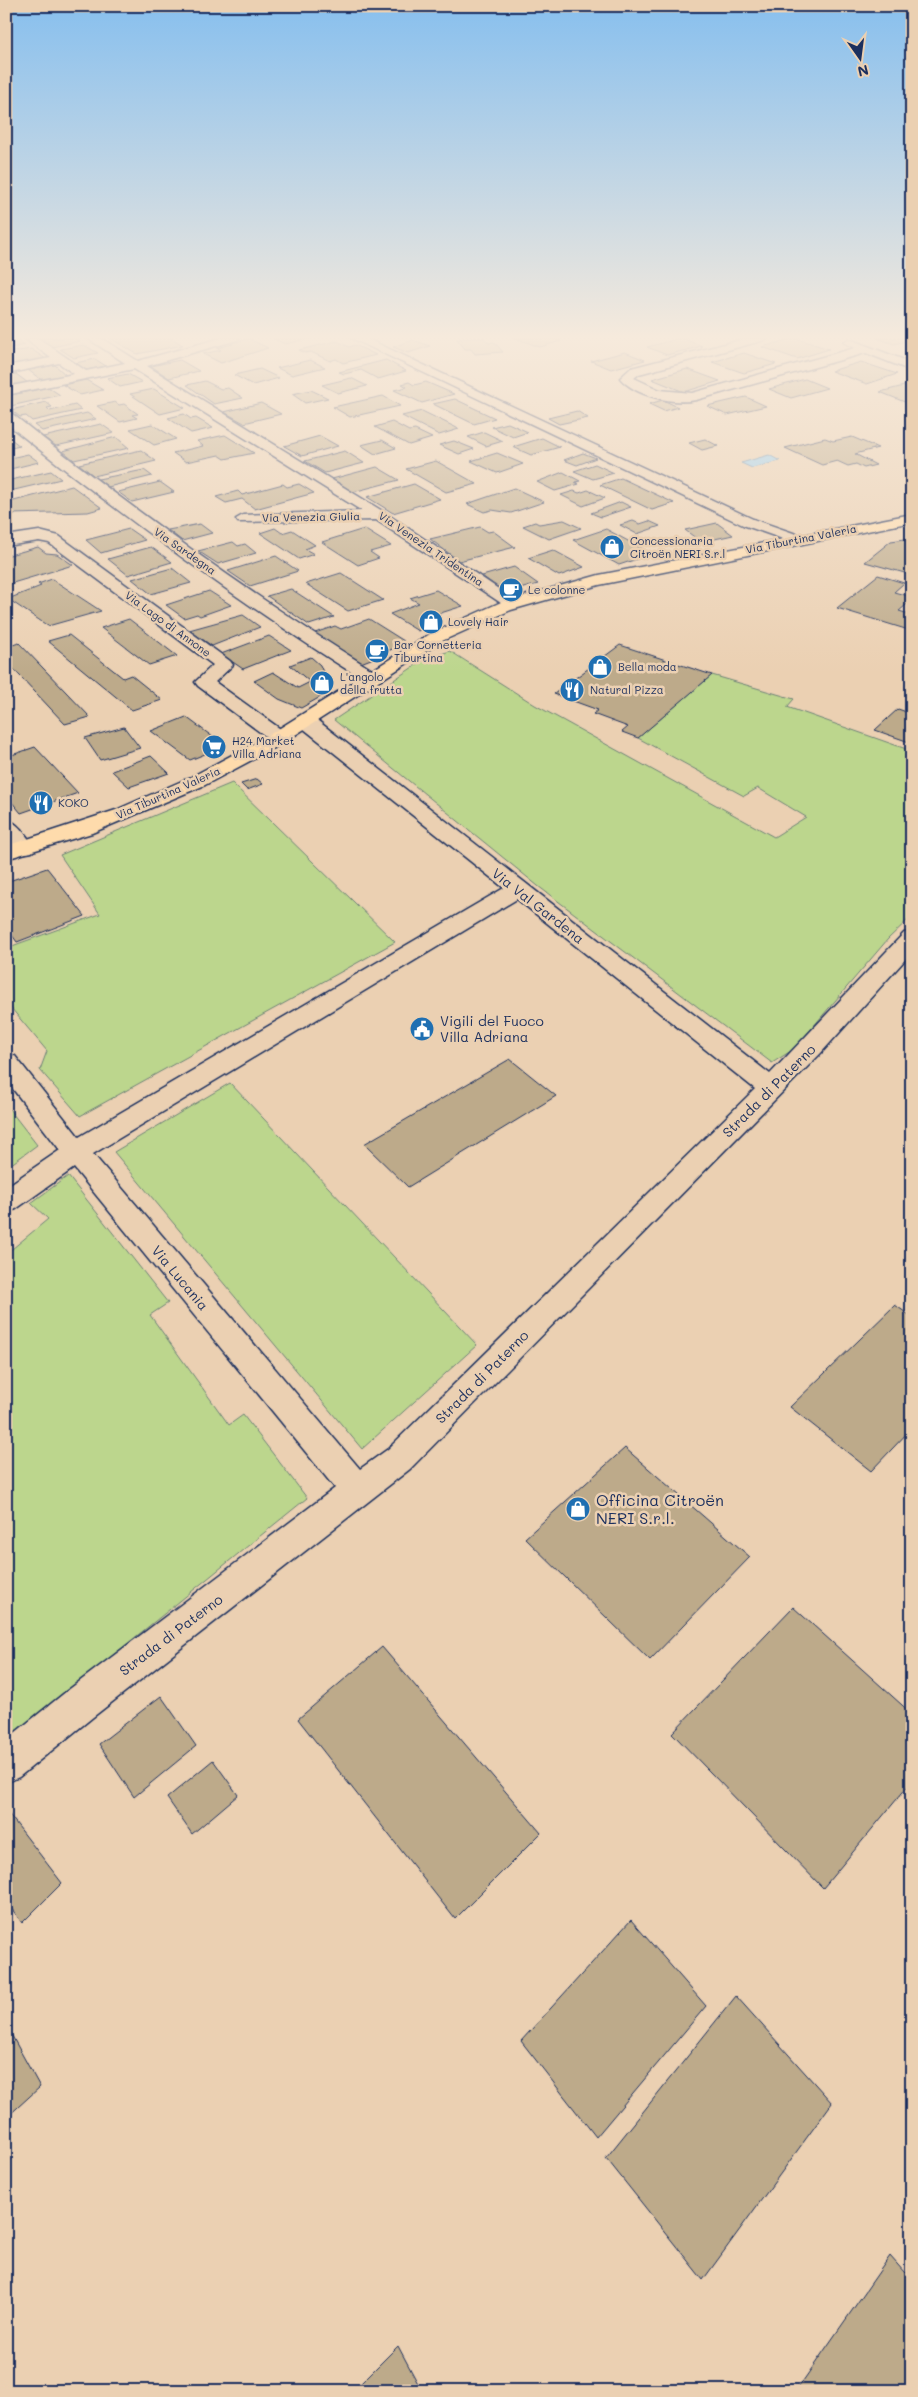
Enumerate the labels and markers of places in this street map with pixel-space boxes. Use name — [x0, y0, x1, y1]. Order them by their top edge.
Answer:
place label: Concessionaria Citroën NERI S.r.l — [630, 533, 725, 561]
shop icon: Concessionaria Citroën NERI S.r.l — [599, 534, 625, 560]
cafe icon: Le colonne — [498, 577, 524, 603]
place label: Le colonne — [528, 582, 586, 597]
shop icon: Lovely Hair — [418, 609, 444, 635]
place label: Lovely Hair — [448, 614, 509, 629]
place label: Bar Cornetteria Tiburtina — [394, 637, 482, 665]
cafe icon: Bar Cornetteria Tiburtina — [364, 638, 390, 664]
shop icon: Bella moda — [587, 654, 613, 680]
place label: Bella moda — [618, 659, 677, 674]
place label: L'angolo della frutta — [340, 669, 402, 697]
shop icon: L'angolo della frutta — [309, 670, 335, 696]
restaurant icon: Natural Pizza — [559, 677, 585, 703]
place label: Natural Pizza — [590, 682, 664, 697]
place label: H24 Market Villa Adriana — [232, 733, 302, 761]
supermarket icon: H24 Market Villa Adriana — [201, 734, 227, 760]
restaurant icon: KOKO — [28, 790, 54, 816]
place label: KOKO — [58, 795, 89, 810]
place label: Vigili del Fuoco Villa Adriana — [440, 1011, 544, 1046]
public building icon: Vigili del Fuoco Villa Adriana — [409, 1016, 435, 1042]
place label: Officina Citroën NERI S.r.l. — [596, 1489, 724, 1528]
shop icon: Officina Citroën NERI S.r.l. — [565, 1496, 591, 1522]

